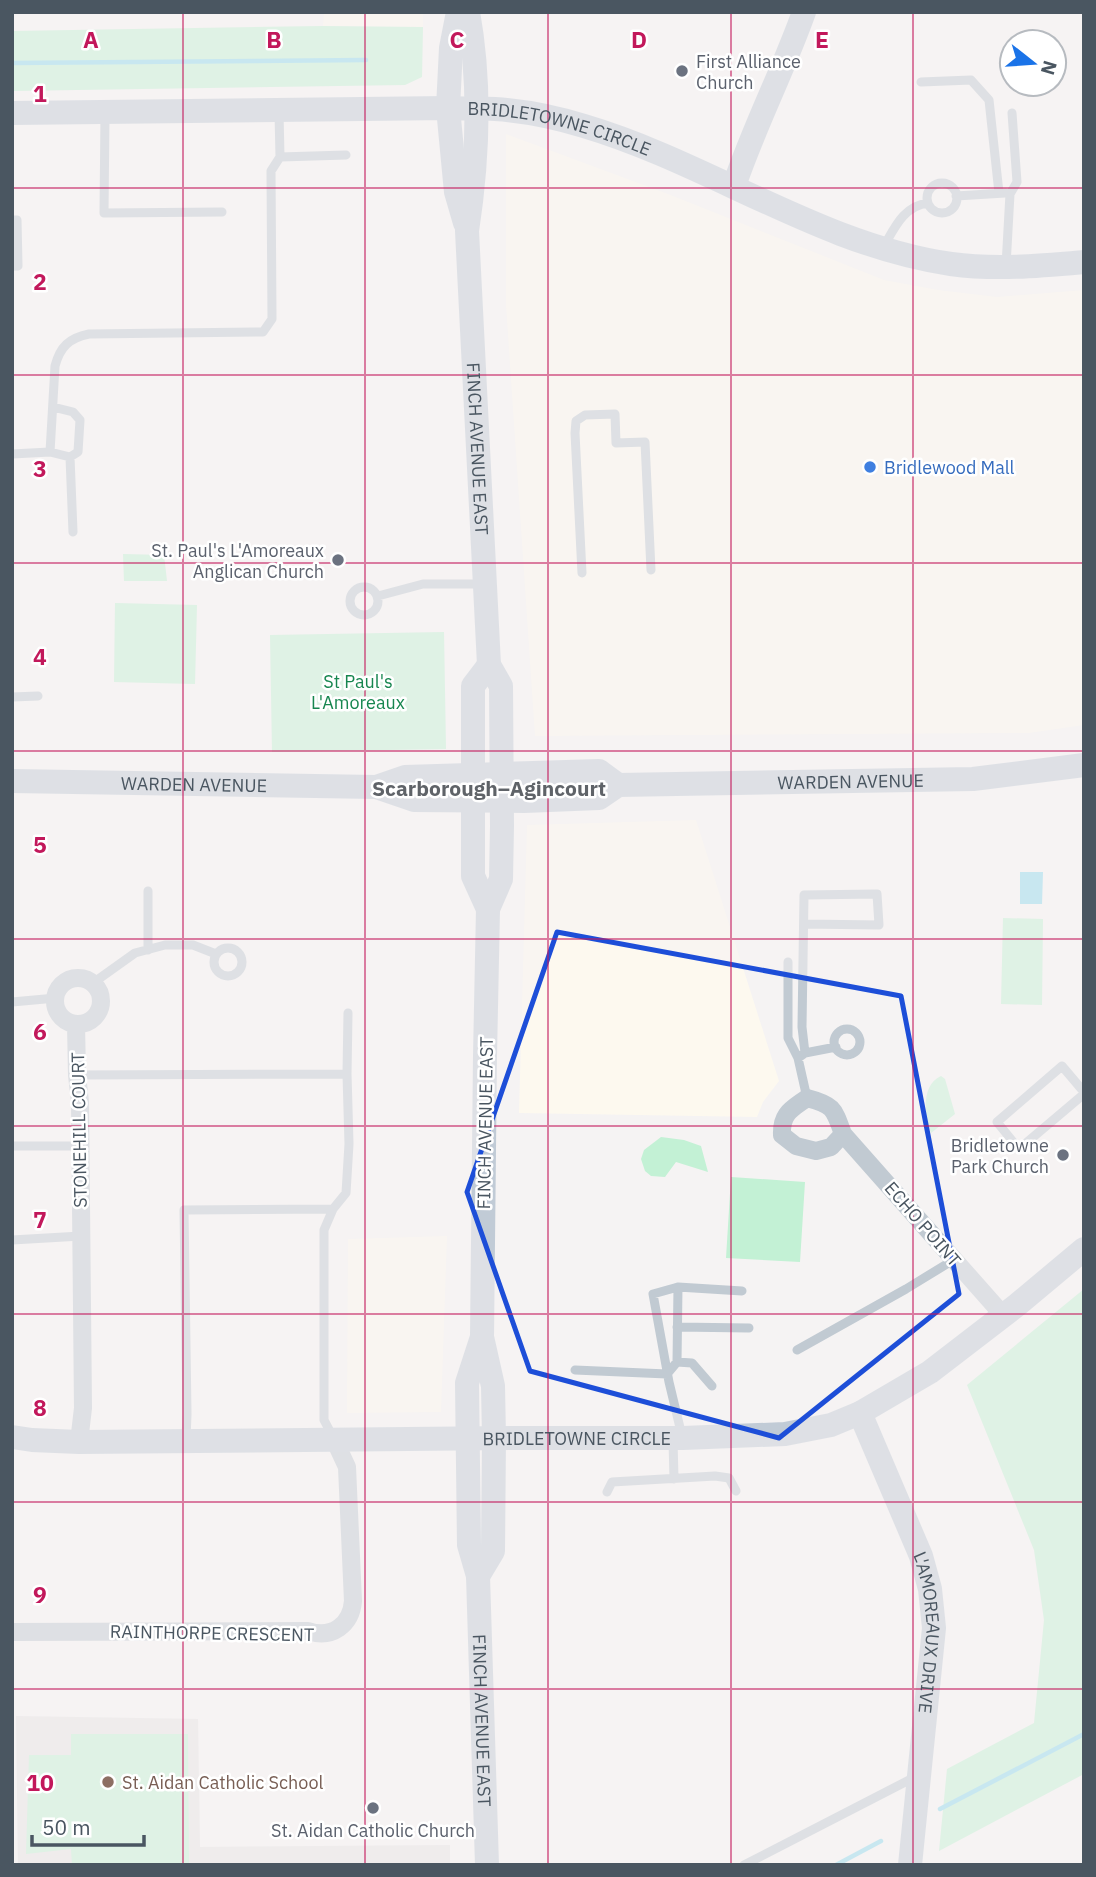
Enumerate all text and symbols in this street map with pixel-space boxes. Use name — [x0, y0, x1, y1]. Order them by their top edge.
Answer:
text: A — [83, 24, 99, 54]
text: B — [266, 24, 282, 54]
text: C — [450, 24, 465, 54]
text: D — [631, 24, 647, 54]
text: E — [815, 24, 829, 54]
north arrow — [998, 28, 1068, 98]
place label: First Alliance Church — [696, 50, 801, 94]
text: N — [1036, 58, 1063, 78]
marker: First Alliance Church — [674, 63, 690, 79]
text: 1 — [33, 78, 47, 108]
street label: BRIDLETOWNE CIRCLE — [468, 97, 655, 160]
text: 2 — [33, 266, 47, 296]
street label: FINCH AVENUE EAST — [462, 362, 494, 536]
text: 3 — [33, 453, 47, 483]
place label: Bridlewood Mall — [884, 456, 1015, 479]
marker: Bridlewood Mall — [862, 459, 878, 475]
place label: St. Paul's L'Amoreaux Anglican Church — [151, 539, 324, 583]
marker: St. Paul's L'Amoreaux Anglican Church — [330, 552, 346, 568]
text: 4 — [33, 641, 47, 671]
park label: St Paul's L'Amoreaux — [311, 670, 405, 714]
street label: WARDEN AVENUE — [777, 768, 924, 794]
street label: WARDEN AVENUE — [121, 771, 267, 797]
district label: Scarborough–Agincourt — [372, 774, 606, 802]
text: 5 — [33, 829, 47, 859]
text: 6 — [33, 1016, 47, 1046]
street label: FINCH AVENUE EAST — [472, 1036, 498, 1210]
street label: STONEHILL COURT — [66, 1052, 92, 1208]
place label: Bridletowne Park Church — [951, 1134, 1049, 1178]
marker: Bridletowne Park Church — [1055, 1147, 1071, 1163]
street label: ECHO POINT — [880, 1177, 966, 1271]
text: 7 — [33, 1204, 47, 1234]
text: 8 — [33, 1392, 47, 1422]
street label: BRIDLETOWNE CIRCLE — [482, 1427, 671, 1450]
street label: L'AMOREAUX DRIVE — [909, 1548, 946, 1714]
text: 9 — [33, 1579, 47, 1609]
street label: RAINTHORPE CRESCENT — [110, 1620, 314, 1646]
street label: FINCH AVENUE EAST — [468, 1634, 497, 1807]
text: 10 — [26, 1767, 54, 1797]
place label: St. Aidan Catholic School — [122, 1771, 323, 1794]
marker: St. Aidan Catholic School — [100, 1774, 116, 1790]
marker: St. Aidan Catholic Church — [365, 1800, 381, 1816]
scale bar — [32, 1804, 144, 1848]
text: 50 m — [42, 1813, 91, 1841]
place label: St. Aidan Catholic Church — [271, 1819, 475, 1842]

